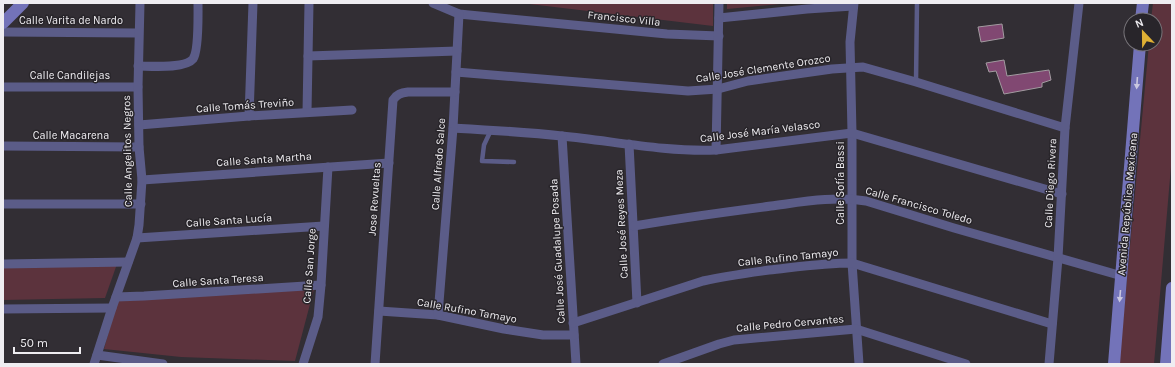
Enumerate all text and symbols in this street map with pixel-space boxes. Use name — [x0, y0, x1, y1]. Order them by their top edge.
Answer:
street label: Francisco Villa — [587, 8, 661, 29]
north arrow — [1123, 12, 1163, 52]
street label: Calle Varita de Nardo — [19, 14, 123, 27]
text: N — [1133, 16, 1146, 31]
street label: Calle José Clemente Orozco — [695, 51, 831, 86]
street label: Calle Candilejas — [30, 69, 110, 82]
one-way arrow — [1133, 77, 1140, 89]
street label: Calle Angelitos Negros — [120, 95, 135, 207]
street label: Calle Tomás Treviño — [195, 96, 295, 115]
street label: Calle Alfredo Salce — [429, 117, 448, 211]
street label: Calle José María Velasco — [699, 118, 821, 145]
street label: Calle Macarena — [33, 129, 109, 142]
street label: Avenida República Mexicana — [1115, 132, 1140, 276]
street label: Calle Diego Rivera — [1042, 138, 1059, 228]
street label: Calle Sofía Bassi — [834, 141, 847, 225]
street label: Calle Santa Martha — [216, 150, 312, 169]
street label: Jose Revueltas — [365, 162, 384, 236]
street label: Calle José Reyes Meza — [612, 169, 631, 279]
street label: Calle José Guadalupe Posada — [547, 178, 568, 324]
street label: Calle Francisco Toledo — [864, 184, 974, 227]
street label: Calle Santa Lucía — [186, 211, 272, 230]
street label: Calle San Jorge — [300, 228, 319, 304]
street label: Calle Rufino Tamayo — [737, 246, 839, 269]
street label: Calle Santa Teresa — [172, 271, 264, 290]
one-way arrow — [1116, 290, 1123, 302]
street label: Calle Rufino Tamayo — [416, 295, 518, 326]
street label: Calle Pedro Cervantes — [736, 312, 845, 335]
scale bar — [14, 329, 80, 355]
text: 50 m — [20, 336, 48, 350]

